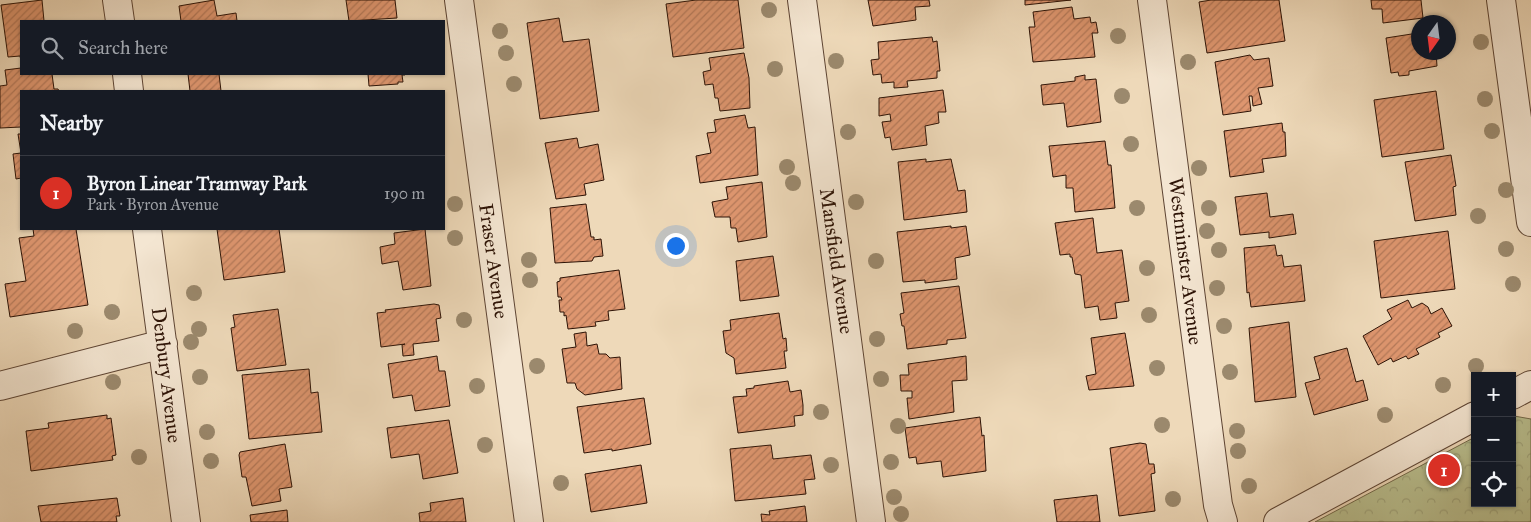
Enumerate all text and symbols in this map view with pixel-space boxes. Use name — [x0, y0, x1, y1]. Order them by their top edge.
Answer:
north arrow — [1411, 15, 1456, 60]
search box — [20, 20, 445, 75]
icon: search — [38, 34, 66, 62]
text: Search here — [78, 36, 168, 59]
text: Nearby — [40, 110, 103, 136]
text: Byron Linear Tramway Park — [87, 172, 307, 195]
street label: Westminster Avenue — [1164, 176, 1208, 346]
text: 1 — [53, 184, 59, 203]
text: 190 m — [384, 184, 425, 203]
street label: Mansfield Avenue — [815, 187, 859, 335]
text: Park · Byron Avenue — [87, 195, 219, 214]
street label: Fraser Avenue — [474, 202, 514, 320]
your location — [663, 233, 689, 259]
street label: Denbury Avenue — [147, 306, 187, 444]
map controls — [1471, 372, 1516, 507]
button: + — [1471, 372, 1516, 417]
button: − — [1471, 417, 1516, 462]
pin: 1 — [1428, 451, 1460, 489]
button: locate — [1471, 462, 1516, 507]

